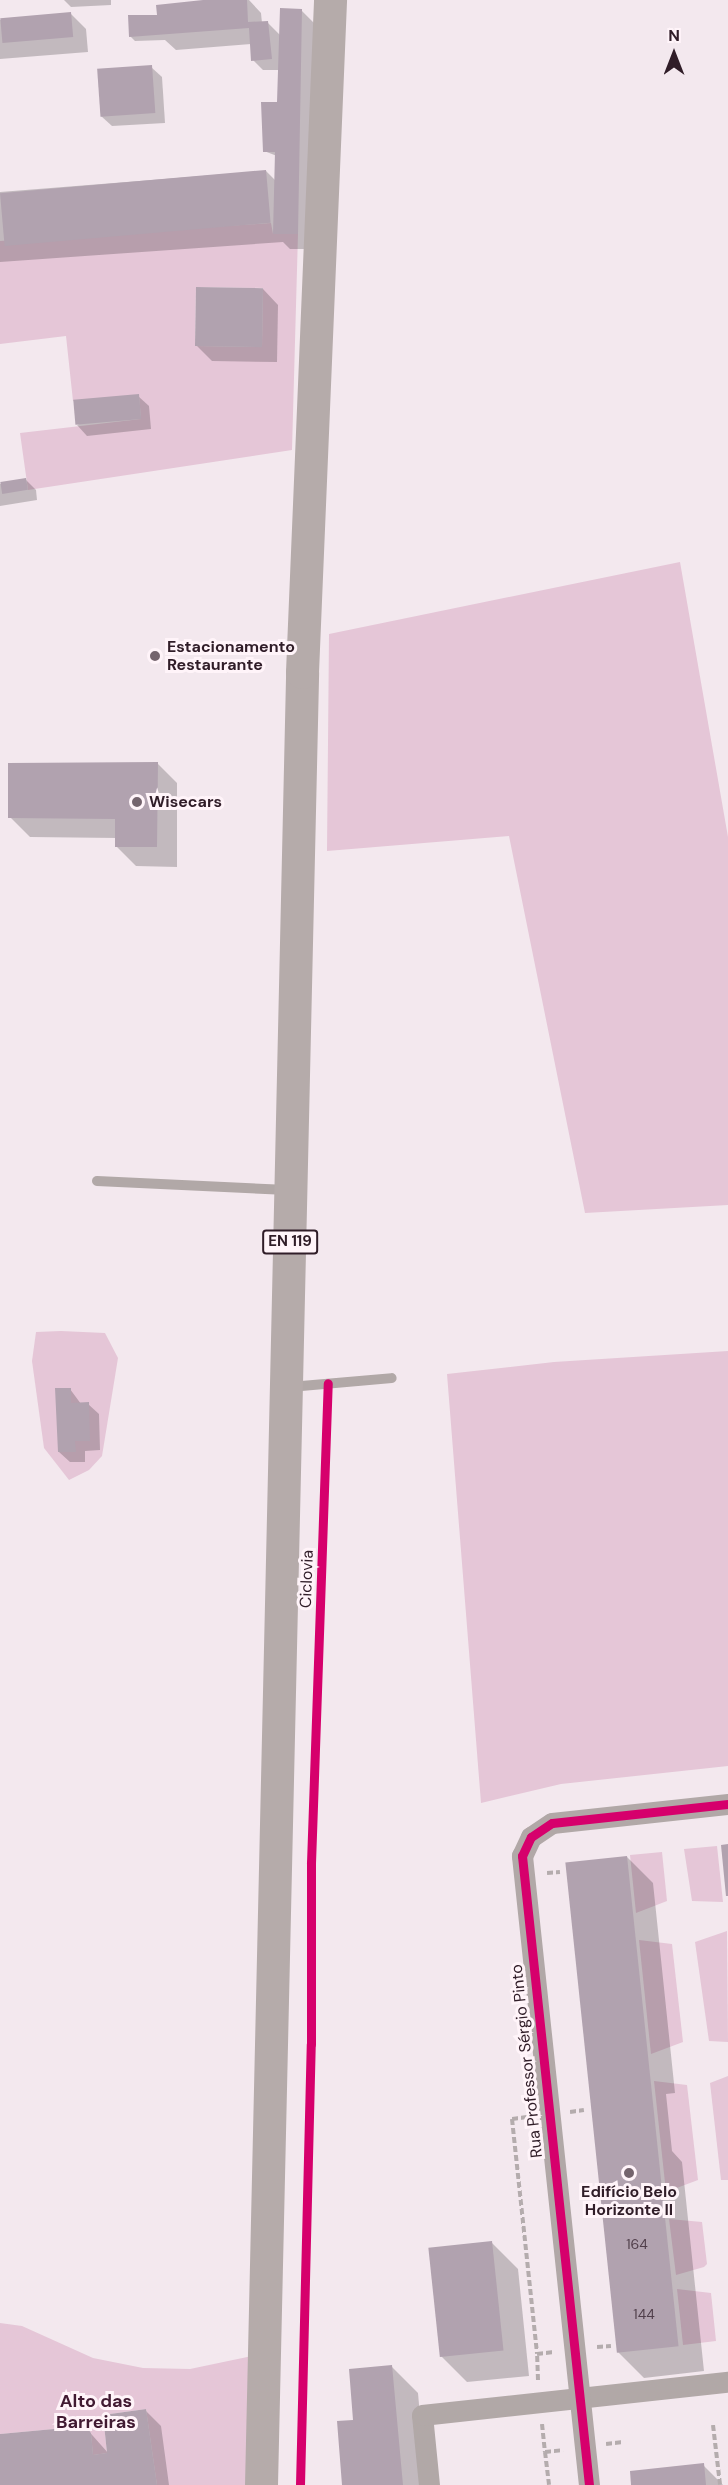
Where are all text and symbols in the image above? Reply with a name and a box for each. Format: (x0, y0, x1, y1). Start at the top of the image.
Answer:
north arrow (644, 24, 704, 84)
text: N (668, 25, 680, 46)
place label: Estacionamento Restaurante (167, 637, 295, 675)
marker: Estacionamento Restaurante (148, 649, 162, 663)
place label: Wisecars (149, 792, 222, 812)
marker: Wisecars (130, 795, 144, 809)
road number: EN 119 (262, 1230, 318, 1254)
street label: Ciclovia (296, 1550, 318, 1608)
street label: Rua Professor Sérgio Pinto (507, 1963, 547, 2159)
marker: Edifício Belo Horizonte II (622, 2166, 636, 2180)
place label: Edifício Belo Horizonte II (581, 2182, 677, 2220)
house number: 164 (626, 2236, 648, 2252)
house number: 144 (633, 2306, 655, 2322)
district label: Alto das Barreiras (56, 2391, 136, 2434)

